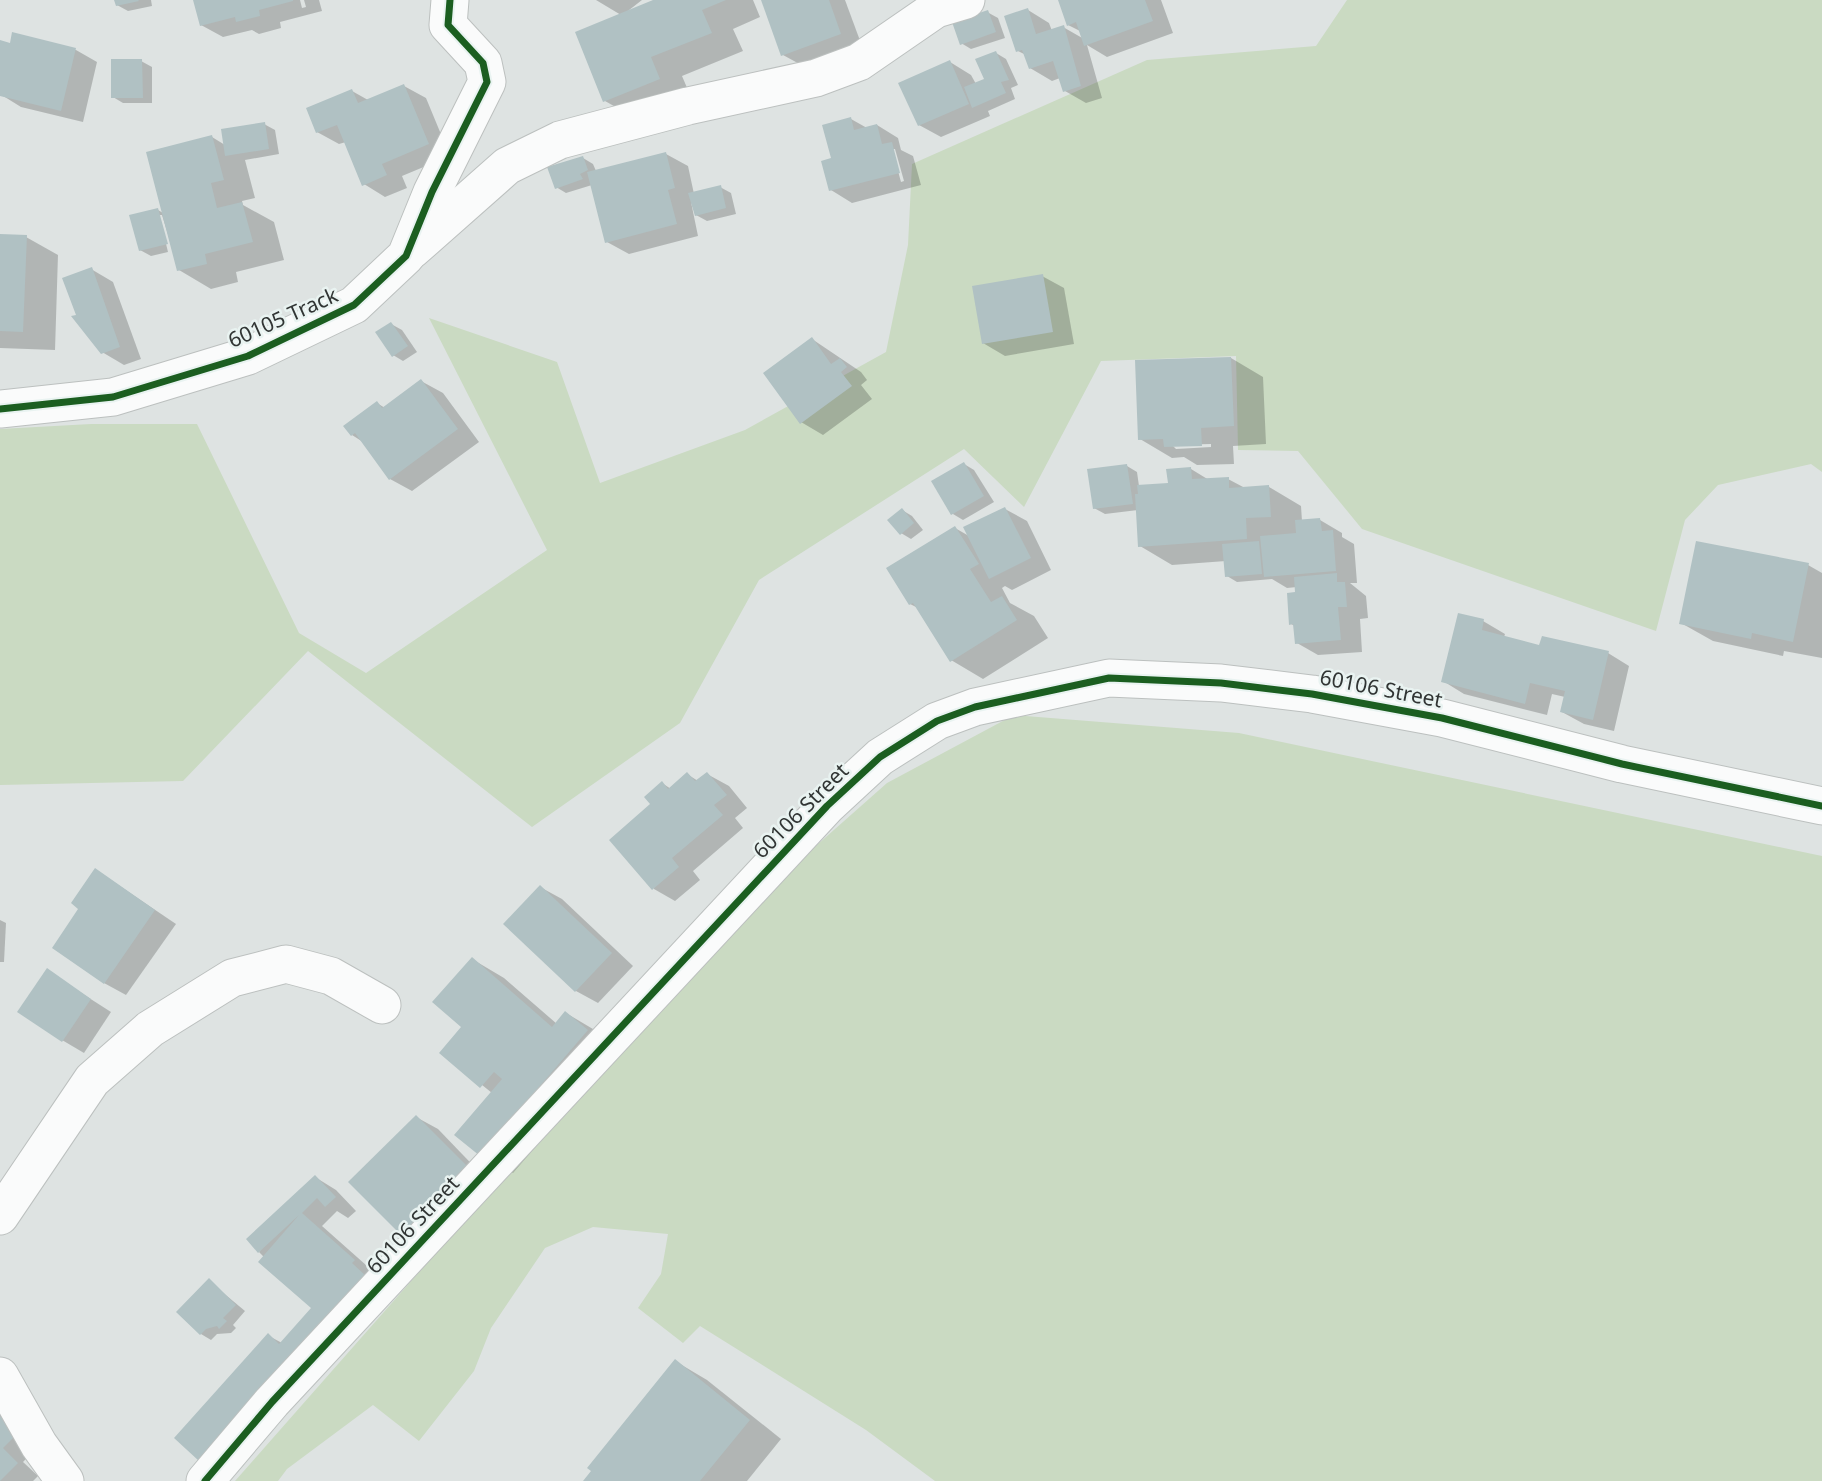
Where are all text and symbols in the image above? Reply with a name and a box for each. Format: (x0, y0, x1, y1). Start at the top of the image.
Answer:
street label: 60105 Track (223, 280, 343, 354)
street label: 60106 Street (1318, 662, 1445, 714)
street label: 60106 Street (746, 756, 854, 864)
street label: 60106 Street (360, 1169, 465, 1279)

